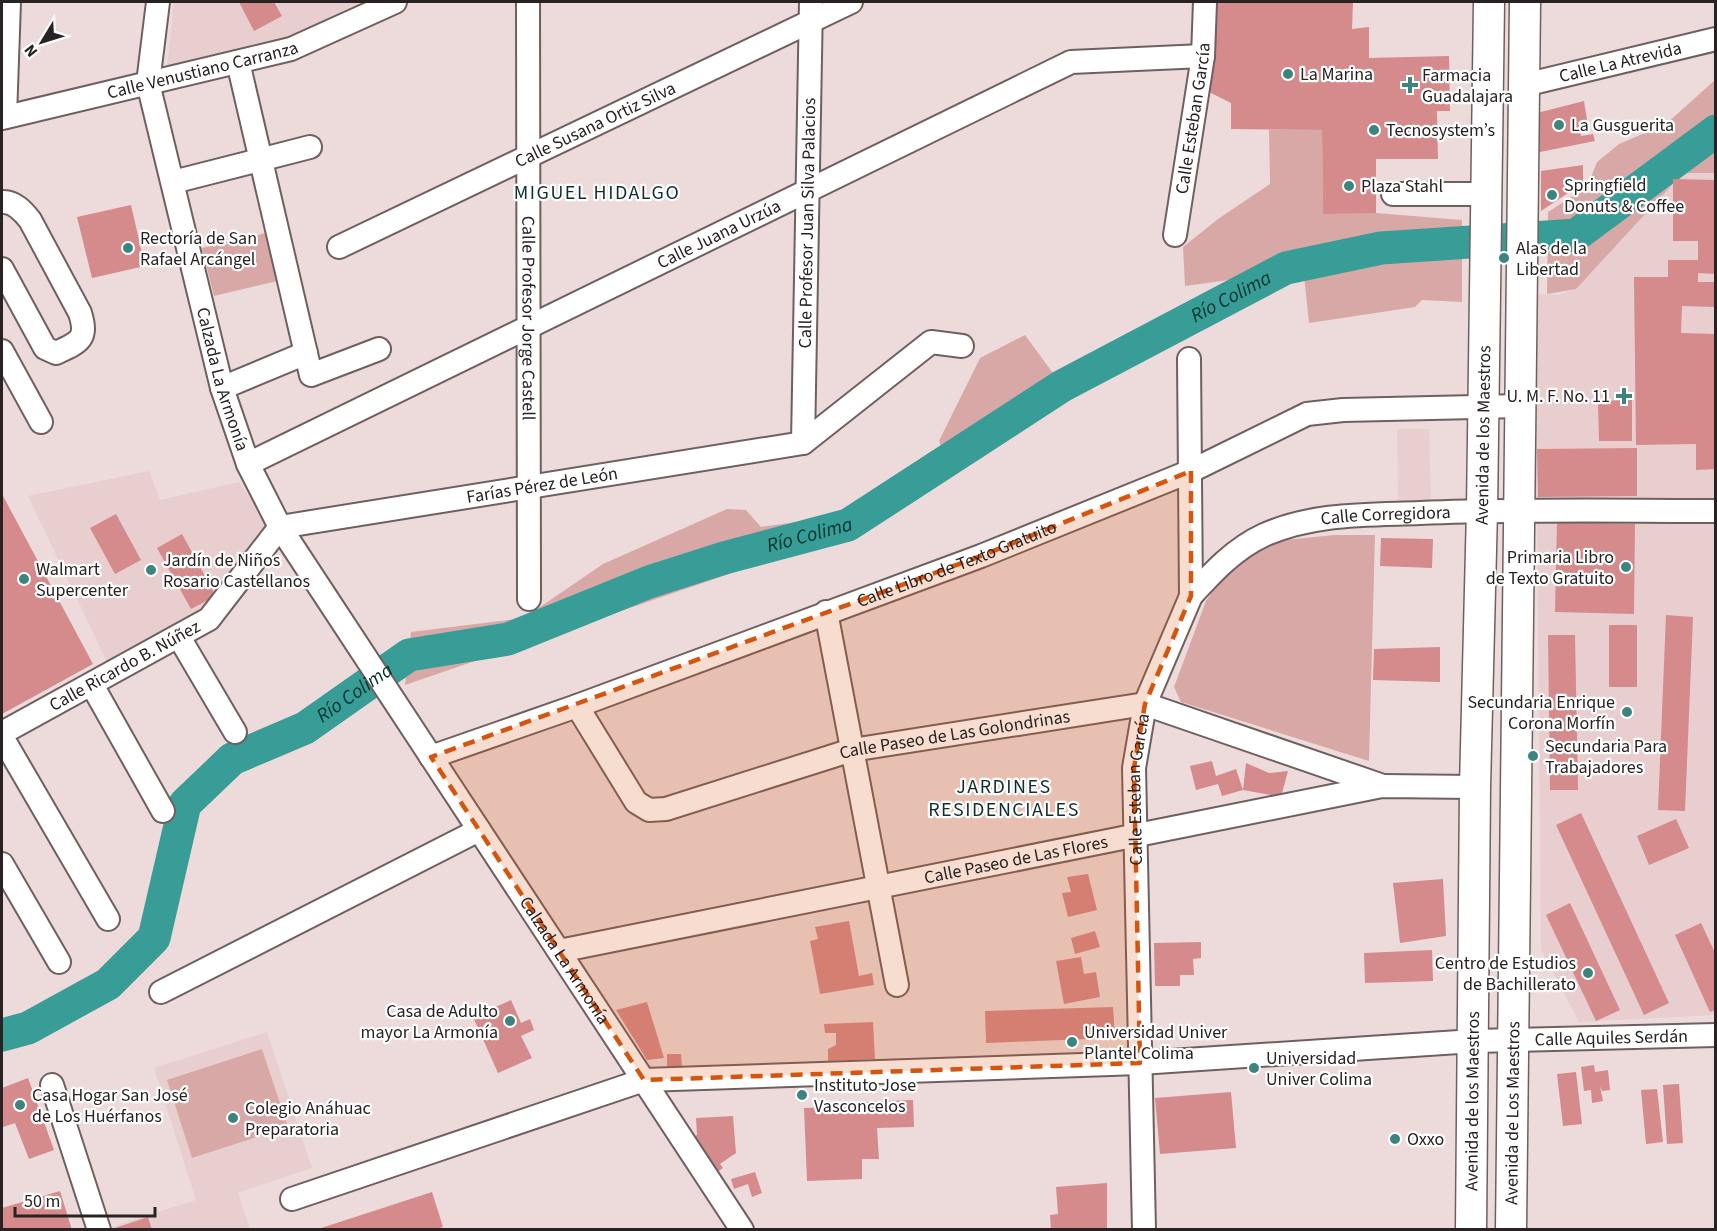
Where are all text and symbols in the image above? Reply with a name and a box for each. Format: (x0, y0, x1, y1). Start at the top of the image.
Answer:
north arrow (12, 12, 72, 72)
street label: Calle Venustiano Carranza (104, 35, 302, 105)
street label: Calle La Atrevida (1556, 35, 1684, 89)
text: N (19, 40, 43, 62)
street label: Calle Esteban García (1169, 42, 1216, 196)
place label: La Marina (1300, 62, 1373, 87)
place label: Farmacia Guadalajara (1422, 63, 1513, 109)
marker: La Marina (1281, 67, 1295, 81)
street label: Calle Susana Ortiz Silva (511, 75, 680, 174)
marker: Farmacia Guadalajara (1403, 78, 1417, 92)
street label: Calle Profesor Juan Silva Palacios (792, 97, 822, 349)
place label: La Gusguerita (1571, 113, 1674, 138)
place label: Tecnosystem’s (1386, 118, 1495, 143)
marker: La Gusguerita (1552, 118, 1566, 132)
marker: Tecnosystem’s (1367, 123, 1381, 137)
place label: Springfield Donuts & Coffee (1564, 173, 1684, 219)
place label: Plaza Stahl (1361, 174, 1443, 199)
district label: MIGUEL HIDALGO (514, 179, 680, 207)
marker: Plaza Stahl (1342, 179, 1356, 193)
marker: Springfield Donuts & Coffee (1545, 188, 1559, 202)
street label: Calle Juana Urzúa (653, 193, 785, 275)
street label: Calle Profesor Jorge Castell (516, 216, 541, 420)
place label: Rectoría de San Rafael Arcángel (140, 226, 257, 272)
place label: Alas de la Libertad (1516, 236, 1587, 282)
marker: Rectoría de San Rafael Arcángel (121, 241, 135, 255)
marker: Alas de la Libertad (1497, 251, 1511, 265)
water label: Río Colima (1186, 264, 1277, 330)
street label: Calzada La Armonía (190, 305, 255, 454)
street label: Avenida de los Maestros (1469, 345, 1497, 525)
place label: U. M. F. No. 11 (1507, 384, 1610, 409)
marker: U. M. F. No. 11 (1615, 387, 1633, 405)
street label: Farías Pérez de León (465, 460, 620, 509)
street label: Calle Corregidora (1319, 499, 1451, 531)
water label: Río Colima (764, 510, 856, 560)
street label: Calle Libro de Texto Gratuito (853, 514, 1060, 614)
place label: Primaria Libro de Texto Gratuito (1486, 545, 1614, 591)
place label: Jardín de Niños Rosario Castellanos (163, 548, 310, 594)
place label: Walmart Supercenter (36, 557, 129, 603)
marker: Primaria Libro de Texto Gratuito (1619, 560, 1633, 574)
marker: Jardín de Niños Rosario Castellanos (144, 563, 158, 577)
marker: Walmart Supercenter (17, 572, 31, 586)
street label: Calle Ricardo B. Núñez (45, 614, 205, 717)
water label: Río Colima (311, 656, 399, 730)
place label: Secundaria Enrique Corona Morfín (1467, 690, 1615, 736)
street label: Calle Paseo de Las Golondrinas (836, 703, 1072, 766)
marker: Secundaria Enrique Corona Morfín (1620, 705, 1634, 719)
street label: Calle Esteban García (1121, 711, 1156, 866)
place label: Secundaria Para Trabajadores (1545, 734, 1667, 780)
marker: Secundaria Para Trabajadores (1526, 749, 1540, 763)
district label: JARDINES RESIDENCIALES (928, 773, 1080, 824)
street label: Calle Paseo de Las Flores (922, 829, 1110, 890)
street label: Calzada La Armonía (514, 891, 616, 1029)
place label: Centro de Estudios de Bachillerato (1435, 951, 1576, 997)
marker: Centro de Estudios de Bachillerato (1581, 966, 1595, 980)
place label: Casa de Adulto mayor La Armonía (361, 999, 498, 1045)
street label: Avenida de los Maestros (1459, 1011, 1485, 1191)
marker: Casa de Adulto mayor La Armonía (503, 1014, 517, 1028)
place label: Universidad Univer Plantel Colima (1084, 1020, 1228, 1066)
street label: Avenida de Los Maestros (1499, 1021, 1526, 1205)
street label: Calle Aquiles Serdán (1534, 1023, 1688, 1052)
marker: Universidad Univer Plantel Colima (1065, 1035, 1079, 1049)
place label: Universidad Univer Colima (1266, 1046, 1372, 1092)
marker: Universidad Univer Colima (1247, 1061, 1261, 1075)
place label: Instituto Jose Vasconcelos (814, 1073, 916, 1119)
place label: Casa Hogar San José de Los Huérfanos (32, 1083, 188, 1129)
marker: Instituto Jose Vasconcelos (795, 1088, 809, 1102)
place label: Colegio Anáhuac Preparatoria (245, 1096, 371, 1142)
marker: Casa Hogar San José de Los Huérfanos (13, 1098, 27, 1112)
marker: Colegio Anáhuac Preparatoria (226, 1111, 240, 1125)
place label: Oxxo (1407, 1127, 1444, 1152)
marker: Oxxo (1388, 1132, 1402, 1146)
scale bar (15, 1180, 154, 1218)
text: 50 m (24, 1189, 60, 1214)

